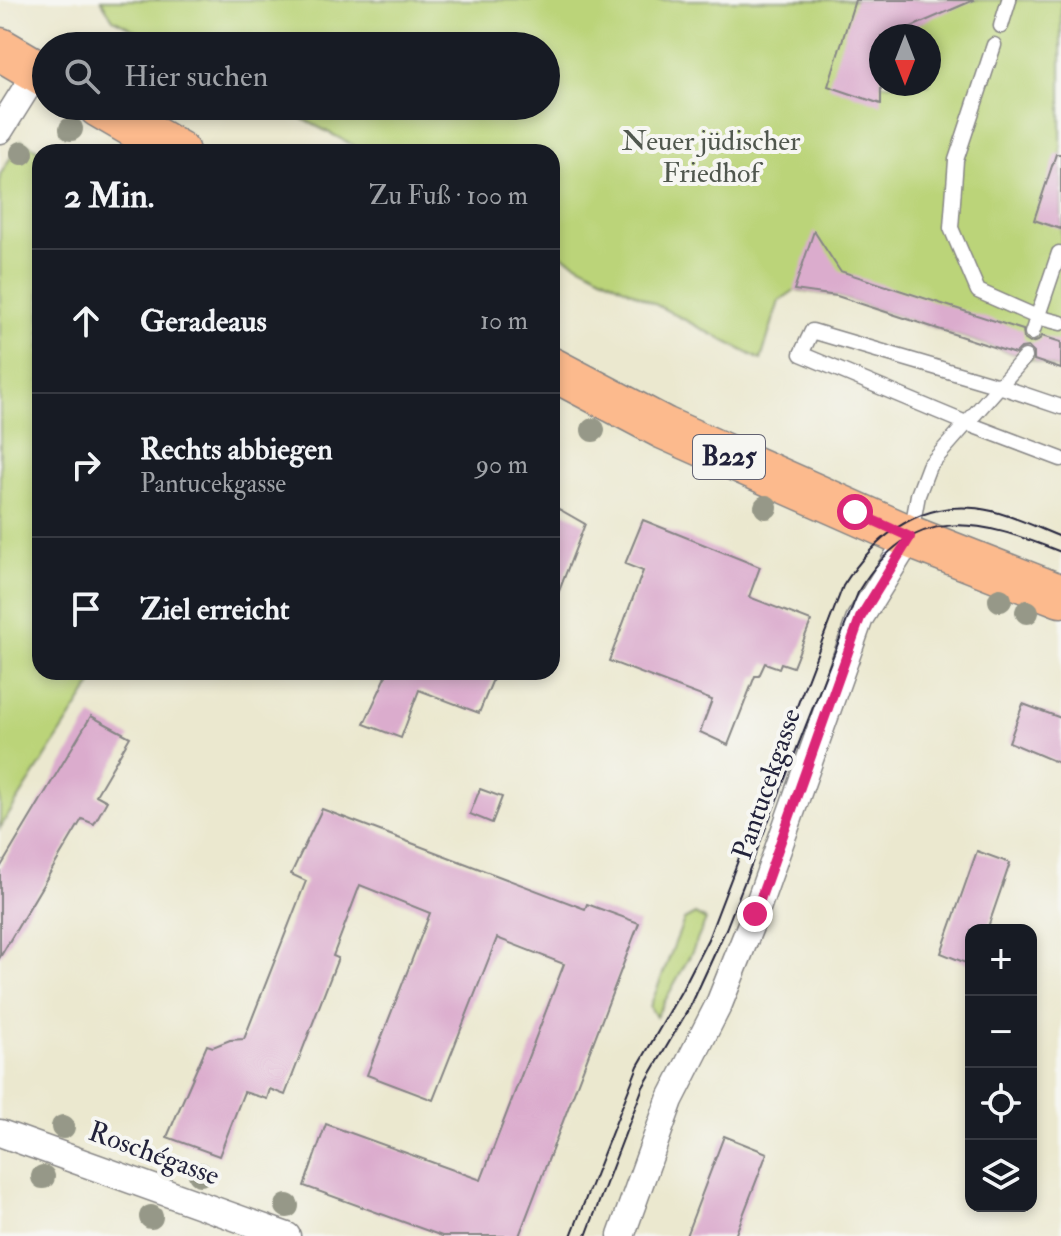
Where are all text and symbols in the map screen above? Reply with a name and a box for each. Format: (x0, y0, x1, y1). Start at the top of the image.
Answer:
north arrow (869, 24, 941, 96)
search box (32, 32, 560, 120)
icon: search (60, 54, 104, 98)
text: Hier suchen (124, 58, 268, 95)
park label: Neuer jüdischer Friedhof (622, 124, 801, 191)
text: 2 Min. (64, 175, 154, 218)
text: Zu Fuß · 100 m (369, 180, 528, 212)
icon: ahead (64, 299, 108, 343)
text: Geradeaus (140, 303, 267, 340)
text: 10 m (480, 305, 528, 337)
text: Rechts abbiegen (140, 431, 333, 468)
road number: B225 (693, 435, 765, 479)
icon: right (64, 443, 108, 487)
text: 90 m (476, 449, 528, 481)
text: Pantucekgasse (140, 468, 286, 500)
route start (837, 494, 873, 530)
icon: arrive (64, 587, 108, 631)
text: Ziel erreicht (140, 591, 289, 628)
street label: Pantucekgasse (725, 704, 809, 864)
route end (737, 896, 773, 932)
map controls (965, 924, 1037, 1212)
button: + (965, 924, 1037, 996)
button: − (965, 996, 1037, 1068)
button: locate (965, 1068, 1037, 1140)
street label: Roschégasse (84, 1114, 224, 1194)
button: layers (965, 1140, 1037, 1212)

